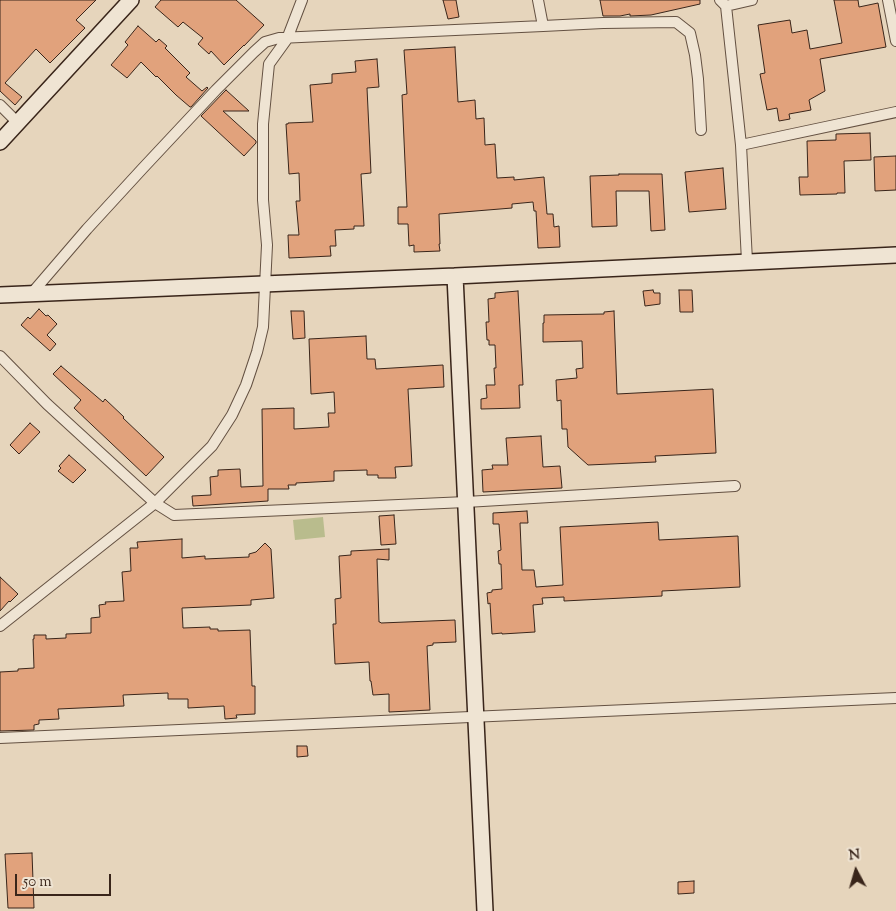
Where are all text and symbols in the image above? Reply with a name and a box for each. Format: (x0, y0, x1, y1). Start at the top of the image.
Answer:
north arrow (831, 846, 881, 896)
text: N (848, 846, 861, 867)
scale bar (18, 864, 114, 896)
text: 50 m (23, 872, 52, 893)

